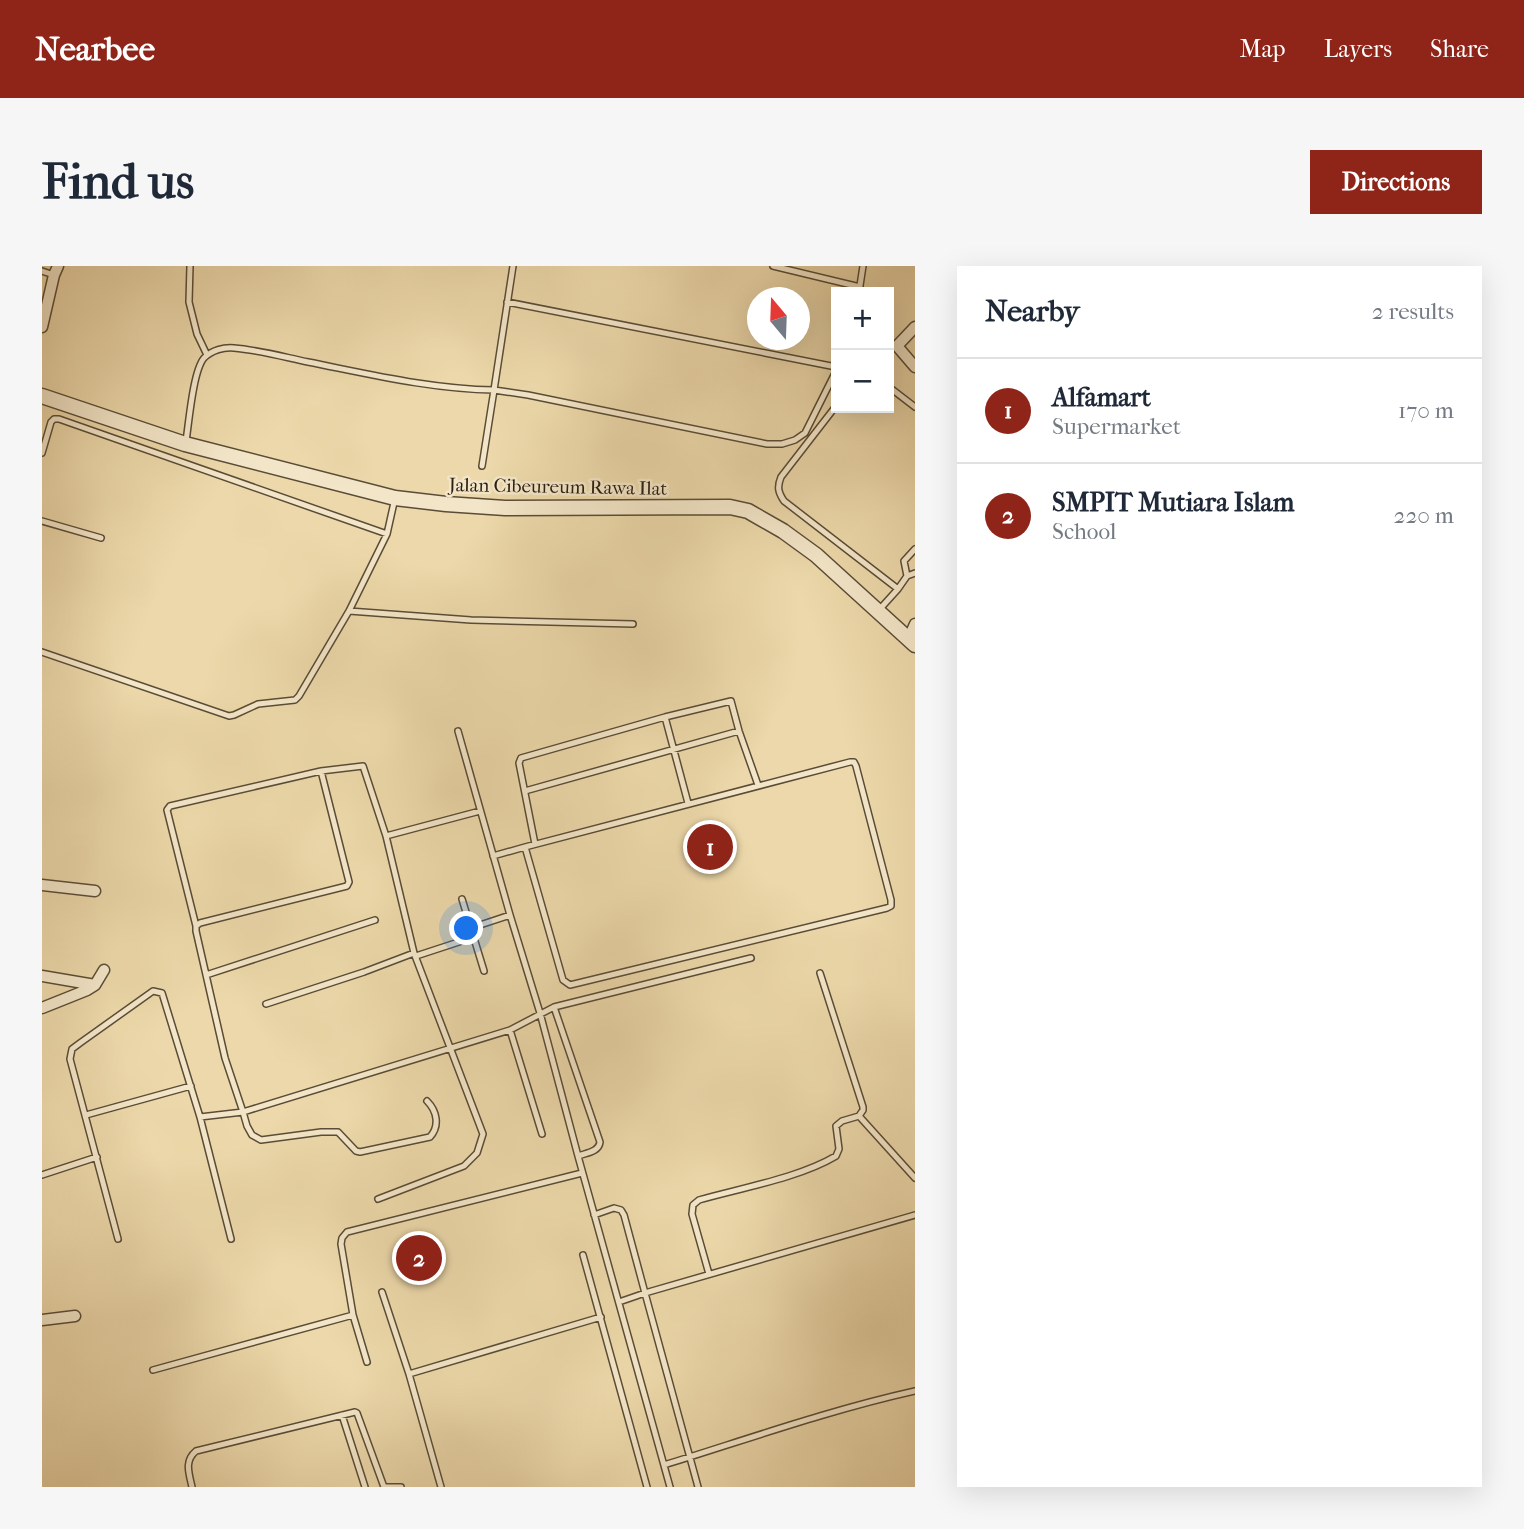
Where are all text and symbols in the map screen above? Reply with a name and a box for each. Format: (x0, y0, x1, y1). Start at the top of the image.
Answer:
text: Nearbee (35, 30, 155, 69)
text: Map (1240, 35, 1286, 63)
text: Layers (1324, 35, 1392, 63)
text: Share (1430, 35, 1489, 63)
button: Directions (1310, 150, 1482, 214)
text: Find us (42, 153, 194, 211)
north arrow (747, 287, 810, 350)
map controls (831, 287, 894, 413)
button: + (831, 287, 894, 350)
text: Nearby (985, 294, 1080, 329)
text: 2 results (1372, 298, 1454, 325)
button: − (831, 350, 894, 413)
text: Alfamart (1052, 382, 1151, 413)
text: 1 (1004, 397, 1012, 424)
text: 170 m (1398, 397, 1454, 424)
text: Supermarket (1052, 413, 1181, 440)
street label: Jalan Cibeureum Rawa Ilat (447, 474, 668, 500)
text: SMPIT Mutiara Islam (1052, 487, 1294, 518)
text: 2 (1002, 502, 1014, 529)
text: 220 m (1394, 502, 1454, 529)
text: School (1052, 518, 1116, 545)
pin: 1 (687, 821, 733, 873)
your location (449, 911, 483, 945)
pin: 2 (396, 1232, 442, 1284)

